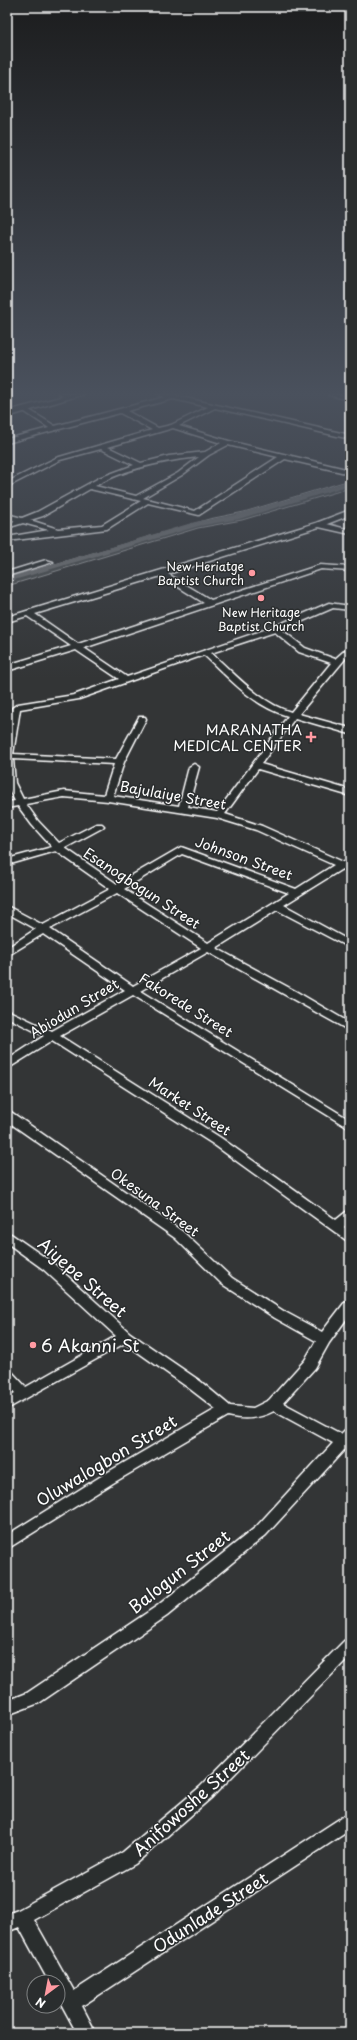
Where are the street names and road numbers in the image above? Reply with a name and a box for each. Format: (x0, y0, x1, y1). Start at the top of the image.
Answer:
street label: Bajulaiye Street (118, 775, 228, 815)
street label: Johnson Street (192, 831, 296, 885)
street label: Esanogbogun Street (79, 842, 205, 934)
street label: Fakorede Street (135, 968, 237, 1042)
street label: Abiodun Street (25, 973, 123, 1043)
street label: Market Street (145, 1071, 236, 1141)
street label: Okesuna Street (106, 1163, 204, 1242)
street label: Aiyepe Street (33, 1231, 133, 1323)
street label: Oluwalogbon Street (30, 1407, 182, 1513)
street label: Balogun Street (122, 1523, 236, 1619)
street label: Anifowoshe Street (127, 1742, 255, 1862)
street label: Odunlade Street (147, 1865, 273, 1959)

